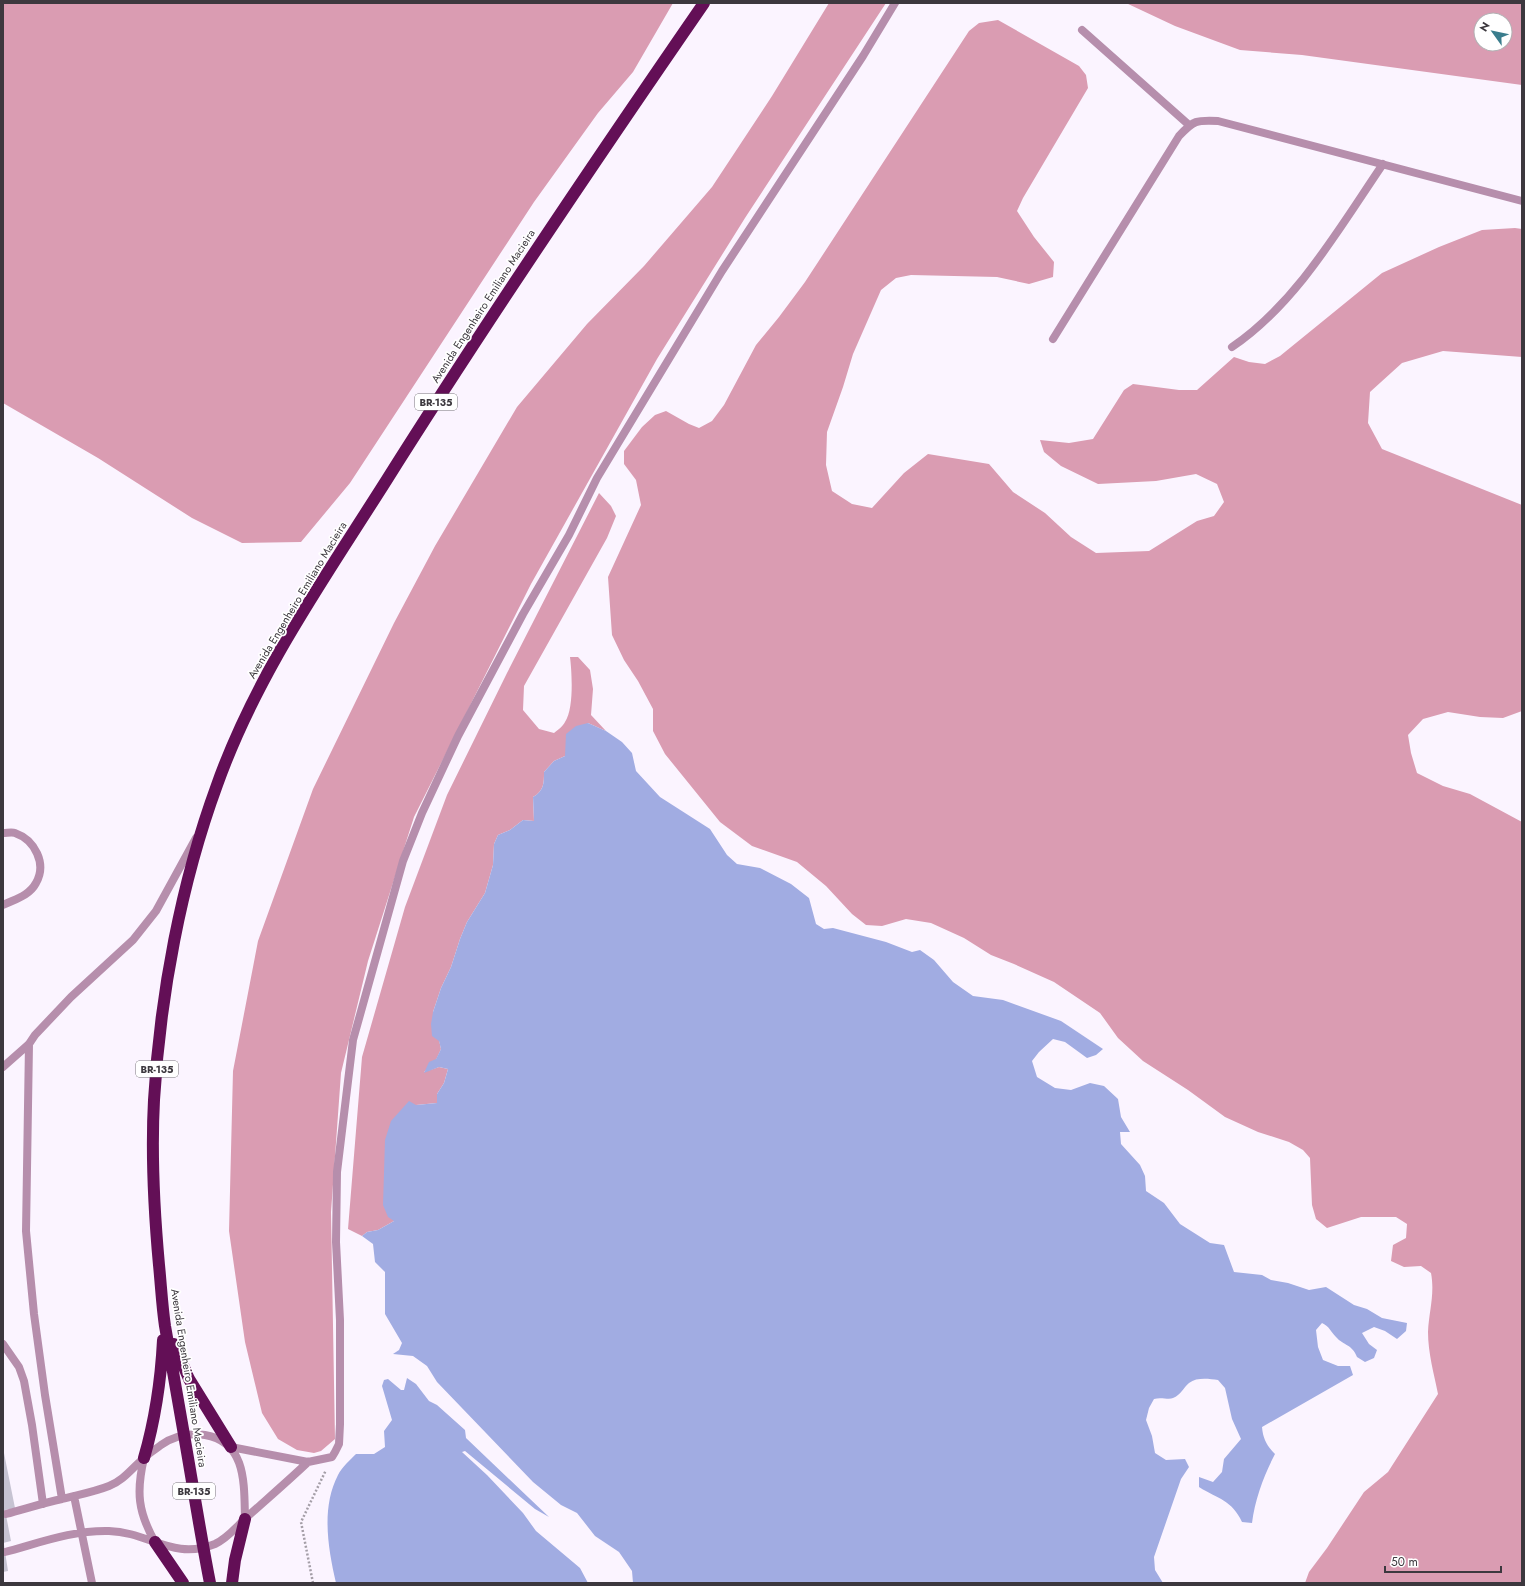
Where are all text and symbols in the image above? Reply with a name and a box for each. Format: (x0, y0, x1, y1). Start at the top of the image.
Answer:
north arrow (1473, 12, 1513, 52)
text: N (1476, 19, 1494, 35)
street label: Avenida Engenheiro Emiliano Macieira (427, 226, 539, 386)
road number: BR-135 (415, 394, 457, 410)
street label: Avenida Engenheiro Emiliano Macieira (244, 519, 350, 681)
road number: BR-135 (136, 1061, 178, 1077)
street label: Avenida Engenheiro Emiliano Macieira (167, 1288, 211, 1468)
road number: BR-135 (173, 1483, 215, 1499)
scale bar (1385, 1548, 1501, 1574)
text: 50 m (1391, 1553, 1418, 1571)

